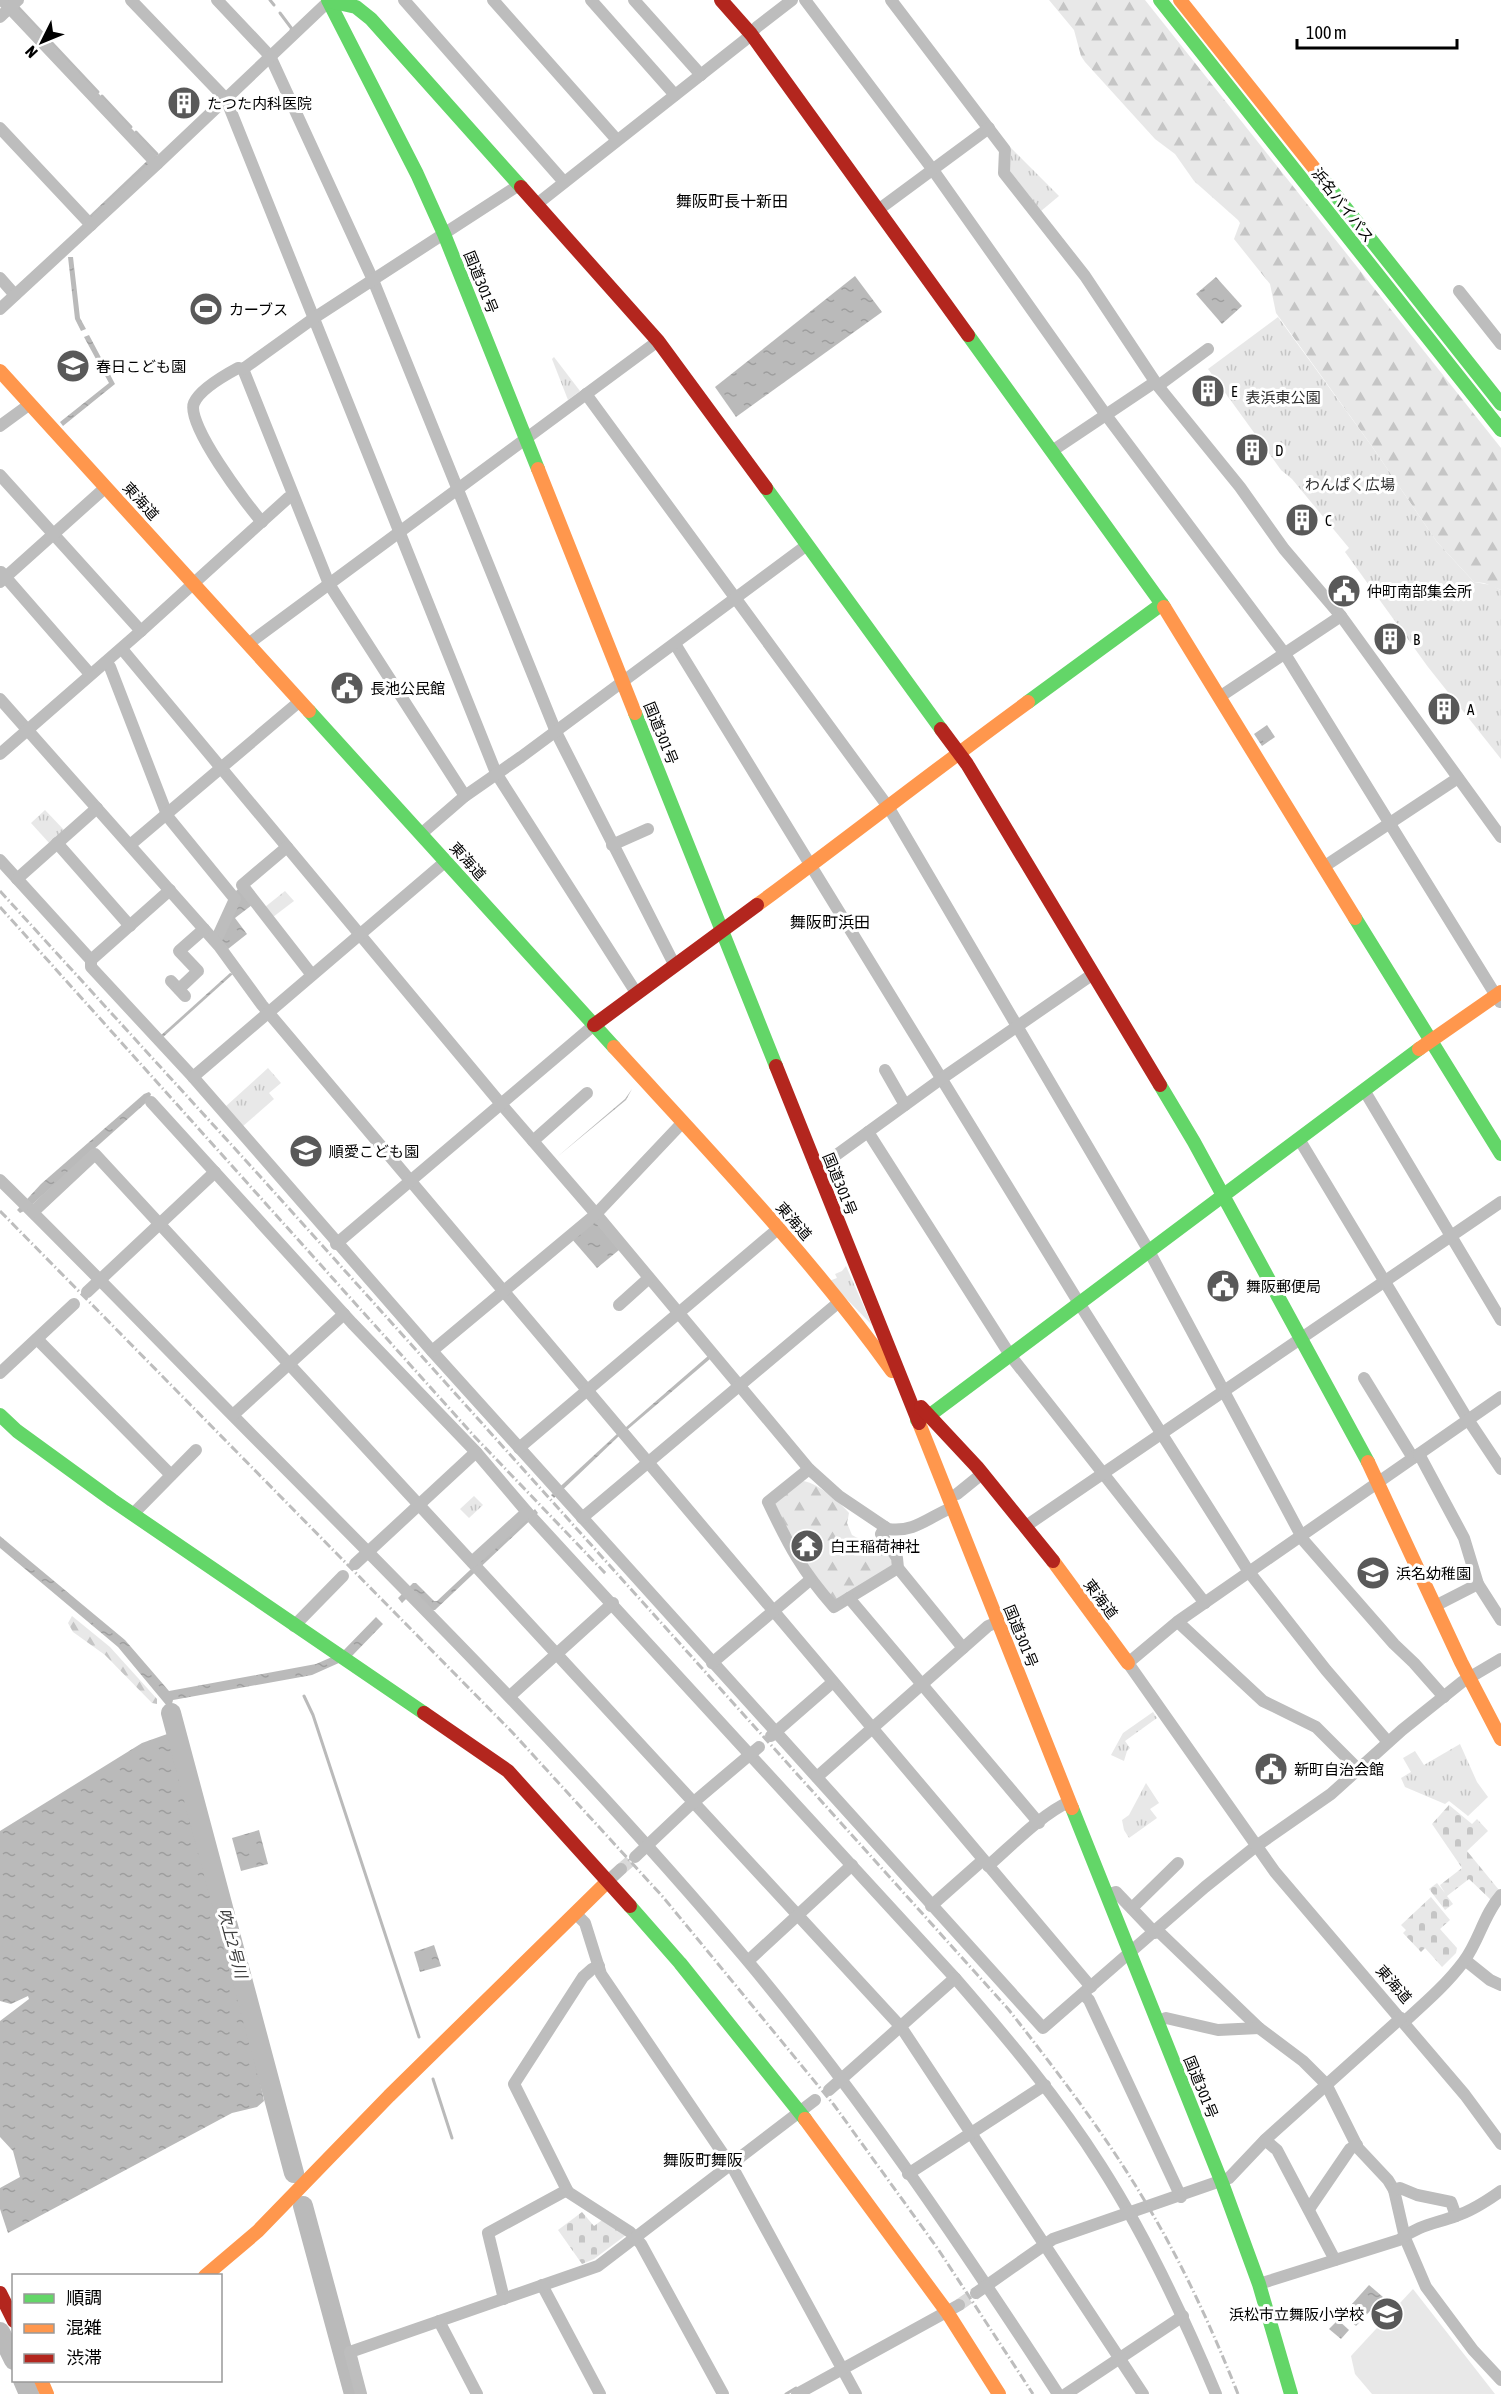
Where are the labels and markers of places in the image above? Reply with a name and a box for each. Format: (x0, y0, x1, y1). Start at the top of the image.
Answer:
building icon: たつた内科医院 (166, 85, 202, 121)
place label: たつた内科医院 (207, 95, 312, 112)
sports icon: カーブス (188, 291, 224, 327)
place label: カーブス (229, 301, 288, 318)
school or university icon: 春日こども園 (55, 348, 91, 384)
place label: 春日こども園 (96, 358, 186, 375)
building icon: E (1190, 373, 1226, 409)
place label: E (1231, 383, 1238, 400)
building icon: D (1234, 432, 1270, 468)
place label: D (1275, 442, 1283, 459)
building icon: C (1284, 502, 1320, 538)
place label: C (1325, 512, 1332, 529)
public building icon: 仲町南部集会所 (1326, 573, 1362, 609)
place label: 仲町南部集会所 (1367, 583, 1472, 600)
building icon: B (1372, 621, 1408, 657)
place label: B (1413, 631, 1420, 648)
public building icon: 長池公民館 (329, 670, 365, 706)
place label: 長池公民館 (370, 680, 445, 697)
building icon: A (1426, 691, 1462, 727)
place label: A (1467, 701, 1475, 718)
school or university icon: 順愛こども園 (288, 1133, 324, 1169)
place label: 順愛こども園 (329, 1143, 419, 1160)
public building icon: 舞阪郵便局 (1205, 1268, 1241, 1304)
place label: 舞阪郵便局 (1246, 1278, 1321, 1295)
temple icon: 白王稲荷神社 (789, 1528, 825, 1564)
place label: 白王稲荷神社 (830, 1538, 920, 1555)
school or university icon: 浜名幼稚園 (1355, 1555, 1391, 1591)
place label: 浜名幼稚園 (1396, 1565, 1471, 1582)
public building icon: 新町自治会館 (1253, 1751, 1289, 1787)
place label: 新町自治会館 (1294, 1761, 1384, 1778)
school or university icon: 浜松市立舞阪小学校 (1369, 2296, 1405, 2332)
place label: 浜松市立舞阪小学校 (1229, 2306, 1364, 2323)

